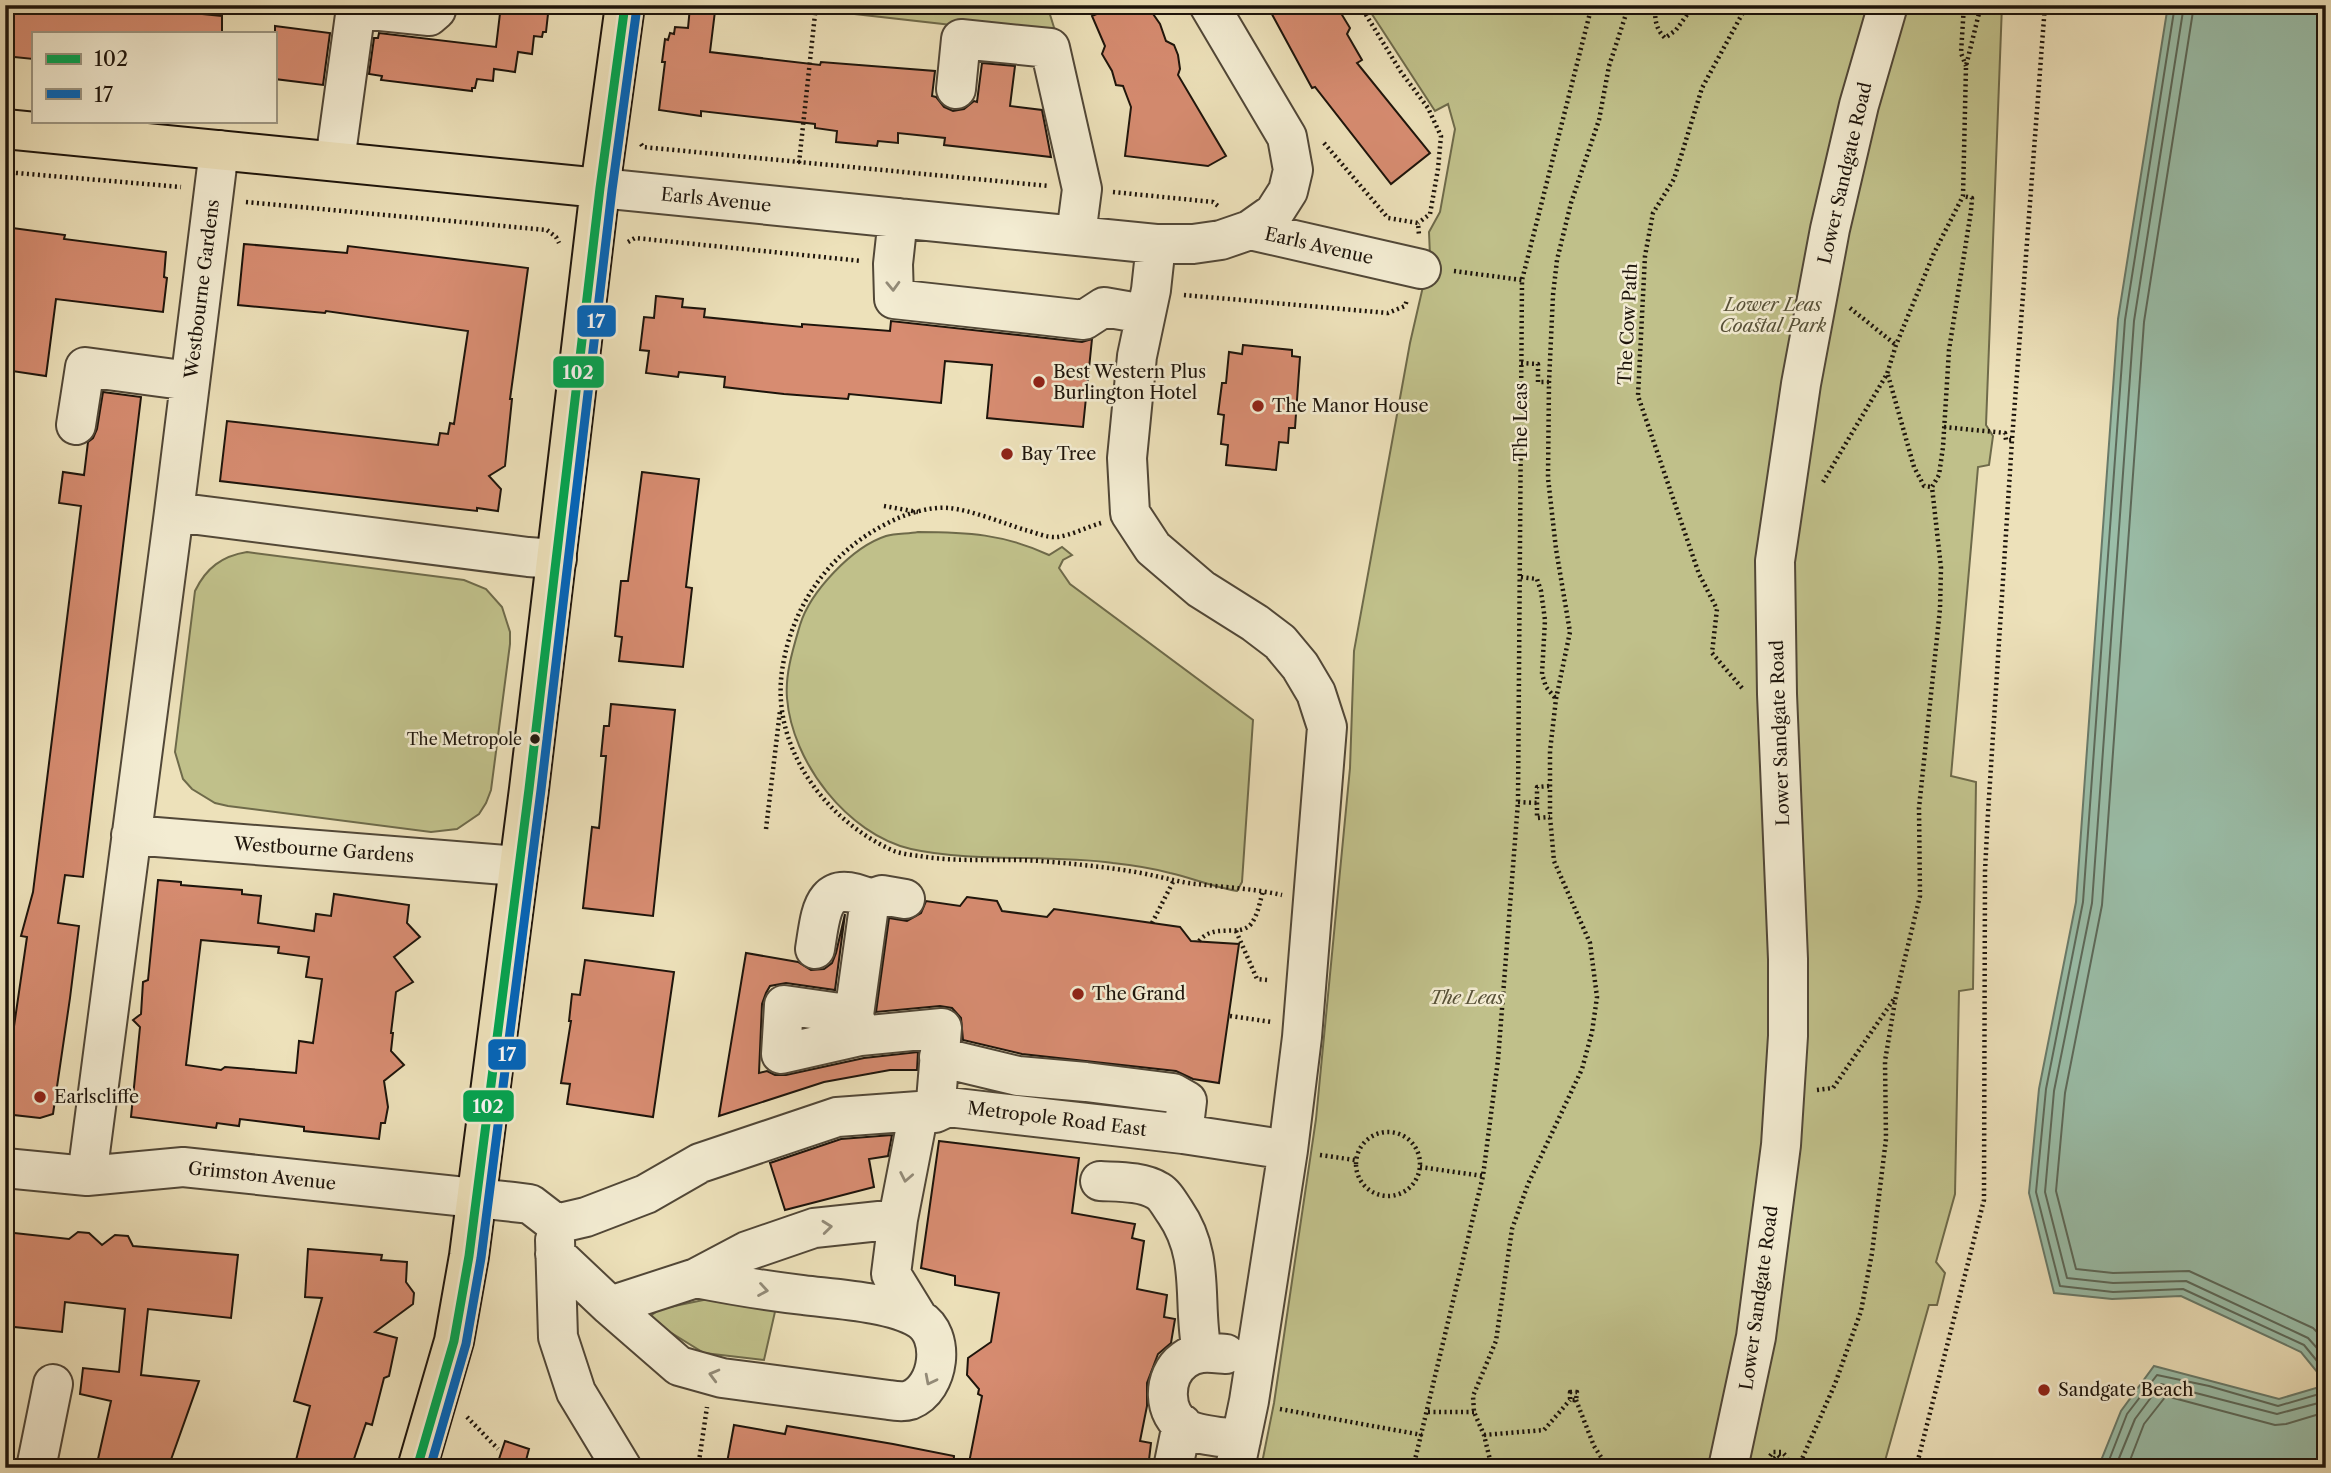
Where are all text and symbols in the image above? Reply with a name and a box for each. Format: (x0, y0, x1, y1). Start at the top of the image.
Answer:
legend (32, 32, 276, 122)
text: 102 (94, 46, 128, 71)
street label: Lower Sandgate Road (1813, 80, 1877, 266)
text: 17 (94, 82, 114, 107)
street label: Earls Avenue (660, 183, 772, 217)
street label: Westbourne Gardens (180, 198, 224, 381)
street label: Earls Avenue (1263, 223, 1375, 269)
street label: The Cow Path (1614, 263, 1642, 385)
one-way arrow (886, 280, 901, 291)
park label: Lower Leas Coastal Park (1720, 294, 1827, 337)
line badge: 17 (576, 304, 617, 338)
text: 17 (587, 310, 605, 333)
line badge: 102 (552, 355, 605, 389)
text: 102 (562, 361, 594, 384)
place label: Best Western Plus Burlington Hotel (1053, 361, 1206, 404)
marker: Best Western Plus Burlington Hotel (1031, 374, 1047, 390)
street label: The Leas (1510, 383, 1532, 461)
place label: The Manor House (1272, 395, 1429, 417)
marker: The Manor House (1250, 398, 1266, 414)
place label: Bay Tree (1021, 443, 1096, 465)
marker: Bay Tree (999, 446, 1015, 462)
street label: Lower Sandgate Road (1766, 640, 1794, 826)
place label: The Metropole (407, 729, 522, 749)
marker: The Metropole (528, 732, 542, 746)
street label: Westbourne Gardens (232, 833, 415, 867)
place label: The Grand (1092, 983, 1185, 1005)
marker: The Grand (1070, 986, 1086, 1002)
park label: The Leas (1430, 987, 1504, 1009)
line badge: 17 (487, 1038, 527, 1071)
text: 17 (498, 1043, 516, 1066)
place label: Earlscliffe (54, 1086, 139, 1108)
marker: Earlscliffe (32, 1089, 48, 1105)
line badge: 102 (462, 1089, 515, 1123)
text: 102 (472, 1095, 504, 1118)
street label: Metropole Road East (966, 1097, 1148, 1141)
street label: Grimston Avenue (187, 1157, 337, 1195)
one-way arrow (899, 1171, 914, 1183)
street label: Lower Sandgate Road (1735, 1204, 1783, 1392)
one-way arrow (821, 1219, 833, 1234)
one-way arrow (757, 1282, 769, 1297)
one-way arrow (708, 1369, 720, 1384)
one-way arrow (924, 1373, 938, 1385)
place label: Sandgate Beach (2058, 1379, 2193, 1401)
marker: Sandgate Beach (2036, 1382, 2052, 1398)

